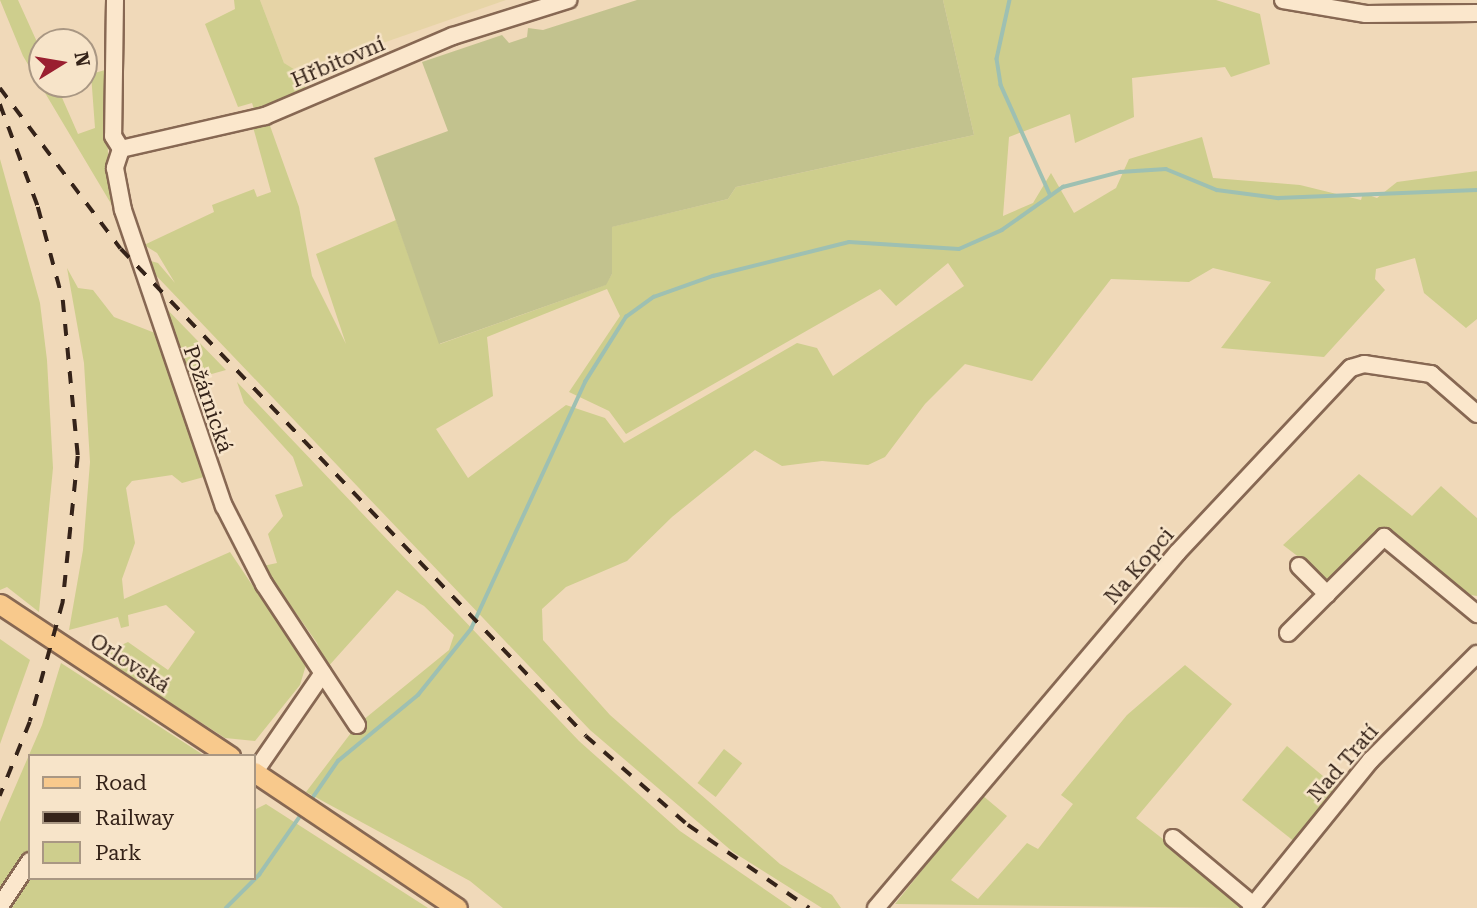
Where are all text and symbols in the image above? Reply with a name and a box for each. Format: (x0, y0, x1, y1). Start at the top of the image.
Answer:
north arrow (28, 28, 98, 98)
street label: Hřbitovní (287, 31, 389, 93)
text: N (69, 50, 95, 69)
street label: Požárnická (178, 342, 238, 456)
street label: Na Kopci (1099, 523, 1179, 609)
street label: Orlovská (85, 628, 175, 698)
street label: Nad Tratí (1303, 719, 1383, 807)
legend (28, 754, 256, 880)
text: Road (95, 771, 147, 795)
text: Railway (95, 806, 174, 830)
text: Park (95, 841, 141, 865)

